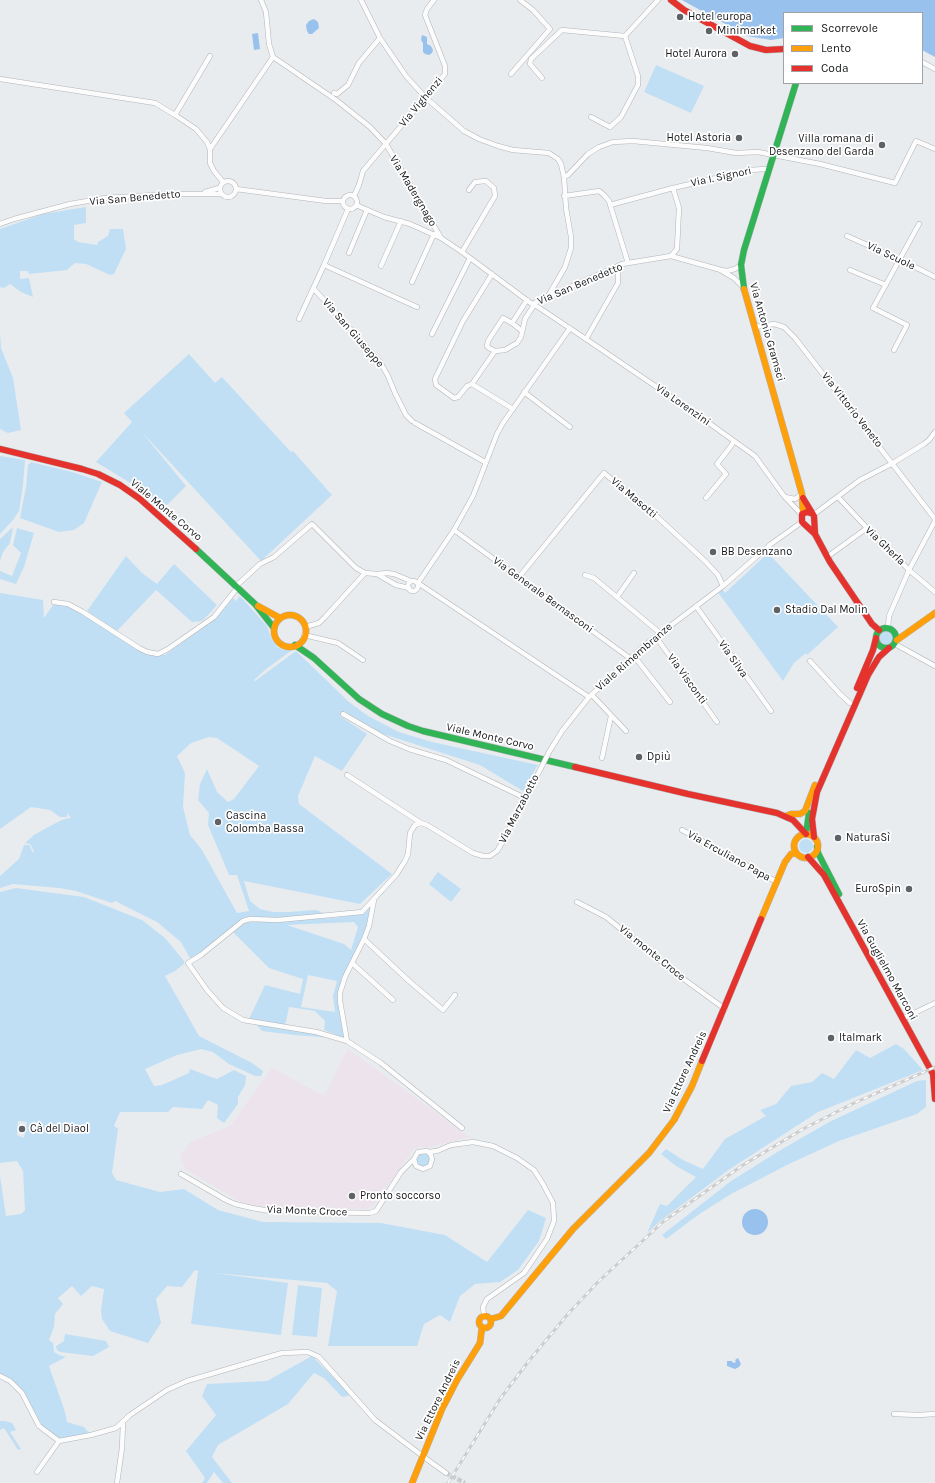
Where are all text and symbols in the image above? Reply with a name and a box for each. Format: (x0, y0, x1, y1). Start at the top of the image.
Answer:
place label: Hotel europa (688, 10, 752, 24)
marker: Hotel europa (675, 12, 685, 22)
legend (783, 12, 923, 84)
text: Scorrevole (821, 21, 878, 35)
place label: Minimarket (717, 24, 776, 38)
marker: Minimarket (704, 26, 714, 36)
text: Lento (821, 41, 851, 55)
place label: Hotel Aurora (665, 47, 727, 61)
marker: Hotel Aurora (730, 49, 740, 59)
text: Coda (821, 61, 849, 75)
street label: Via Vighenzi (396, 74, 446, 130)
place label: Hotel Astoria (667, 131, 731, 145)
place label: Villa romana di Desenzano del Garda (769, 132, 874, 158)
marker: Hotel Astoria (734, 133, 744, 143)
marker: Villa romana di Desenzano del Garda (877, 140, 887, 150)
street label: Via Madergnago (387, 153, 439, 229)
street label: Via I. Signori (689, 164, 753, 190)
street label: Via San Benedetto (89, 187, 181, 209)
street label: Via Scuole (865, 239, 917, 273)
street label: Via San Benedetto (535, 260, 625, 308)
street label: Via Antonio Gramsci (747, 281, 787, 383)
street label: Via San Giuseppe (319, 296, 387, 370)
street label: Via Vittorio Veneto (819, 370, 885, 450)
street label: Via Lorenzini (653, 381, 713, 429)
street label: Via Masotti (608, 475, 660, 521)
street label: Viale Monte Corvo (127, 476, 205, 544)
street label: Via Gherla (862, 524, 908, 568)
place label: BB Desenzano (721, 545, 792, 559)
marker: BB Desenzano (708, 547, 718, 557)
street label: Via Generale Bernasconi (490, 554, 596, 636)
place label: Stadio Dal Molin (785, 603, 868, 617)
marker: Stadio Dal Molin (772, 605, 782, 615)
street label: Viale Rimembranze (593, 620, 675, 694)
street label: Via Silva (715, 638, 751, 680)
street label: Via Visconti (664, 651, 710, 707)
street label: Viale Monte Corvo (445, 721, 535, 753)
place label: Dpiù (647, 750, 671, 764)
marker: Dpiù (634, 752, 644, 762)
street label: Via Marzabotto (496, 772, 542, 846)
place label: Cascina Colomba Bassa (226, 809, 304, 835)
marker: Cascina Colomba Bassa (213, 817, 223, 827)
street label: Via Erculiano Papa (685, 828, 773, 884)
place label: NaturaSì (846, 831, 890, 845)
marker: NaturaSì (833, 833, 843, 843)
place label: EuroSpin (855, 882, 901, 896)
marker: EuroSpin (904, 884, 914, 894)
street label: Via Guglielmo Marconi (854, 917, 920, 1023)
street label: Via monte Croce (616, 922, 688, 984)
street label: Via Ettore Andreis (660, 1029, 710, 1115)
place label: Italmark (839, 1031, 882, 1045)
marker: Italmark (826, 1033, 836, 1043)
place label: Cà del Diaol (30, 1122, 89, 1136)
marker: Cà del Diaol (17, 1124, 27, 1134)
place label: Pronto soccorso (360, 1189, 440, 1203)
marker: Pronto soccorso (347, 1191, 357, 1201)
street label: Via Monte Croce (267, 1203, 347, 1219)
street label: Via Ettore Andreis (413, 1357, 463, 1443)

